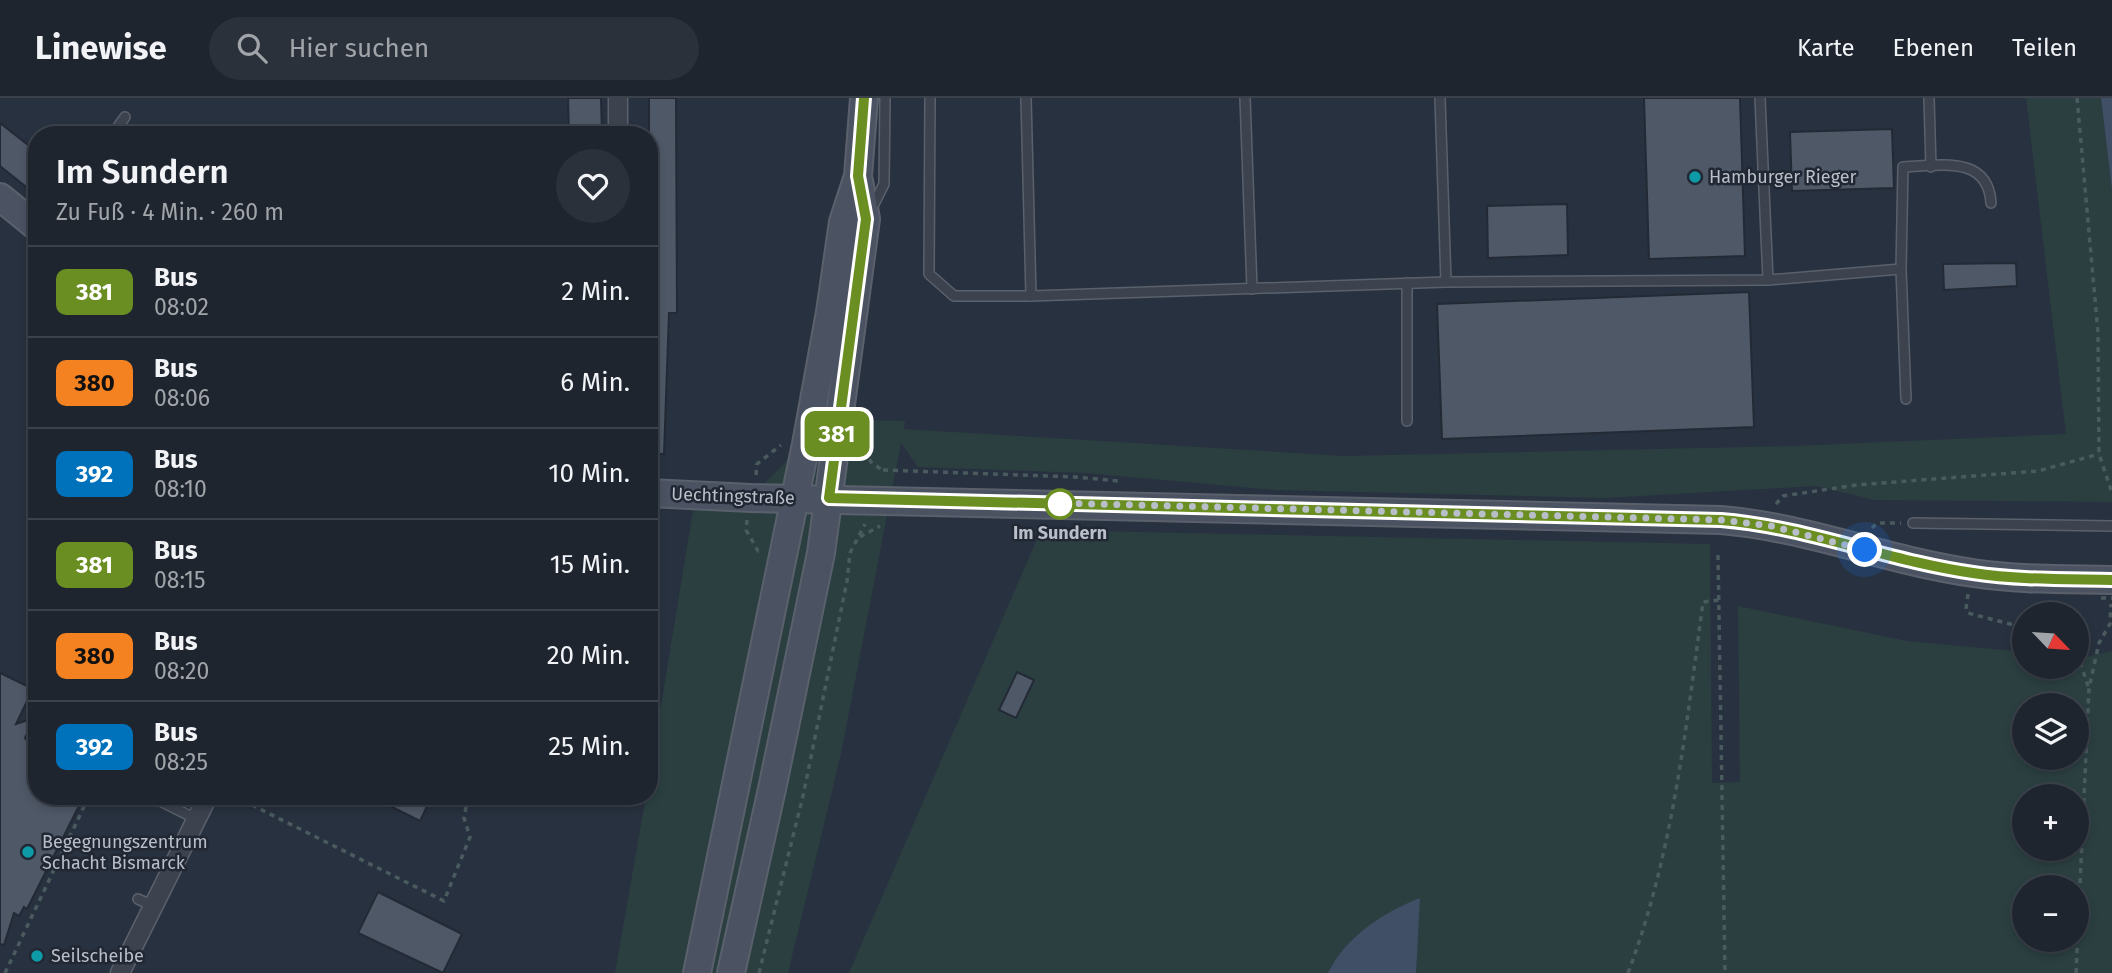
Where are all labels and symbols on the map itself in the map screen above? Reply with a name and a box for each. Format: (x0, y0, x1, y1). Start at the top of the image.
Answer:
place label: Hamburger Rieger (1709, 166, 1857, 188)
marker: Hamburger Rieger (1687, 169, 1703, 185)
line badge: 381 (797, 411, 877, 457)
street label: Uechtingstraße (671, 483, 795, 509)
marker: Im Sundern (1045, 489, 1075, 519)
place label: Im Sundern (1013, 522, 1107, 544)
your location (1847, 532, 1882, 567)
north arrow (2012, 602, 2090, 679)
place label: Begegnungszentrum Schacht Bismarck (42, 831, 208, 874)
marker: Begegnungszentrum Schacht Bismarck (20, 844, 36, 860)
place label: Seilscheibe (51, 945, 144, 967)
marker: Seilscheibe (29, 948, 45, 964)

